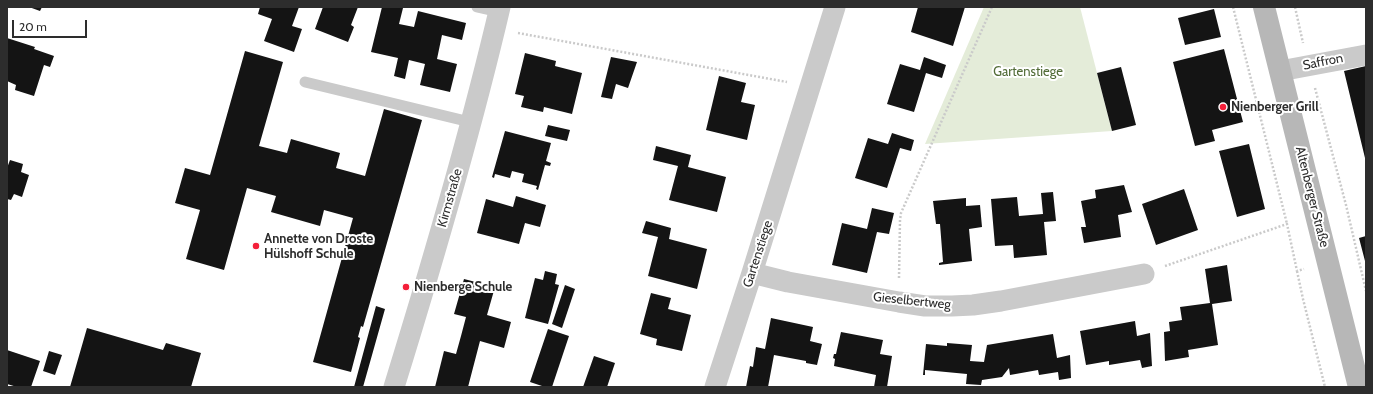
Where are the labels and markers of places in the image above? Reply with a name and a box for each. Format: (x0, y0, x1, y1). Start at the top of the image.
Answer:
place label: Nienberger Grill (1231, 99, 1319, 115)
marker: Nienberger Grill (1218, 102, 1228, 112)
place label: Annette von Droste Hülshoff Schule (264, 231, 373, 262)
marker: Annette von Droste Hülshoff Schule (251, 241, 261, 251)
place label: Nienberge Schule (414, 279, 512, 295)
marker: Nienberge Schule (401, 282, 411, 292)

